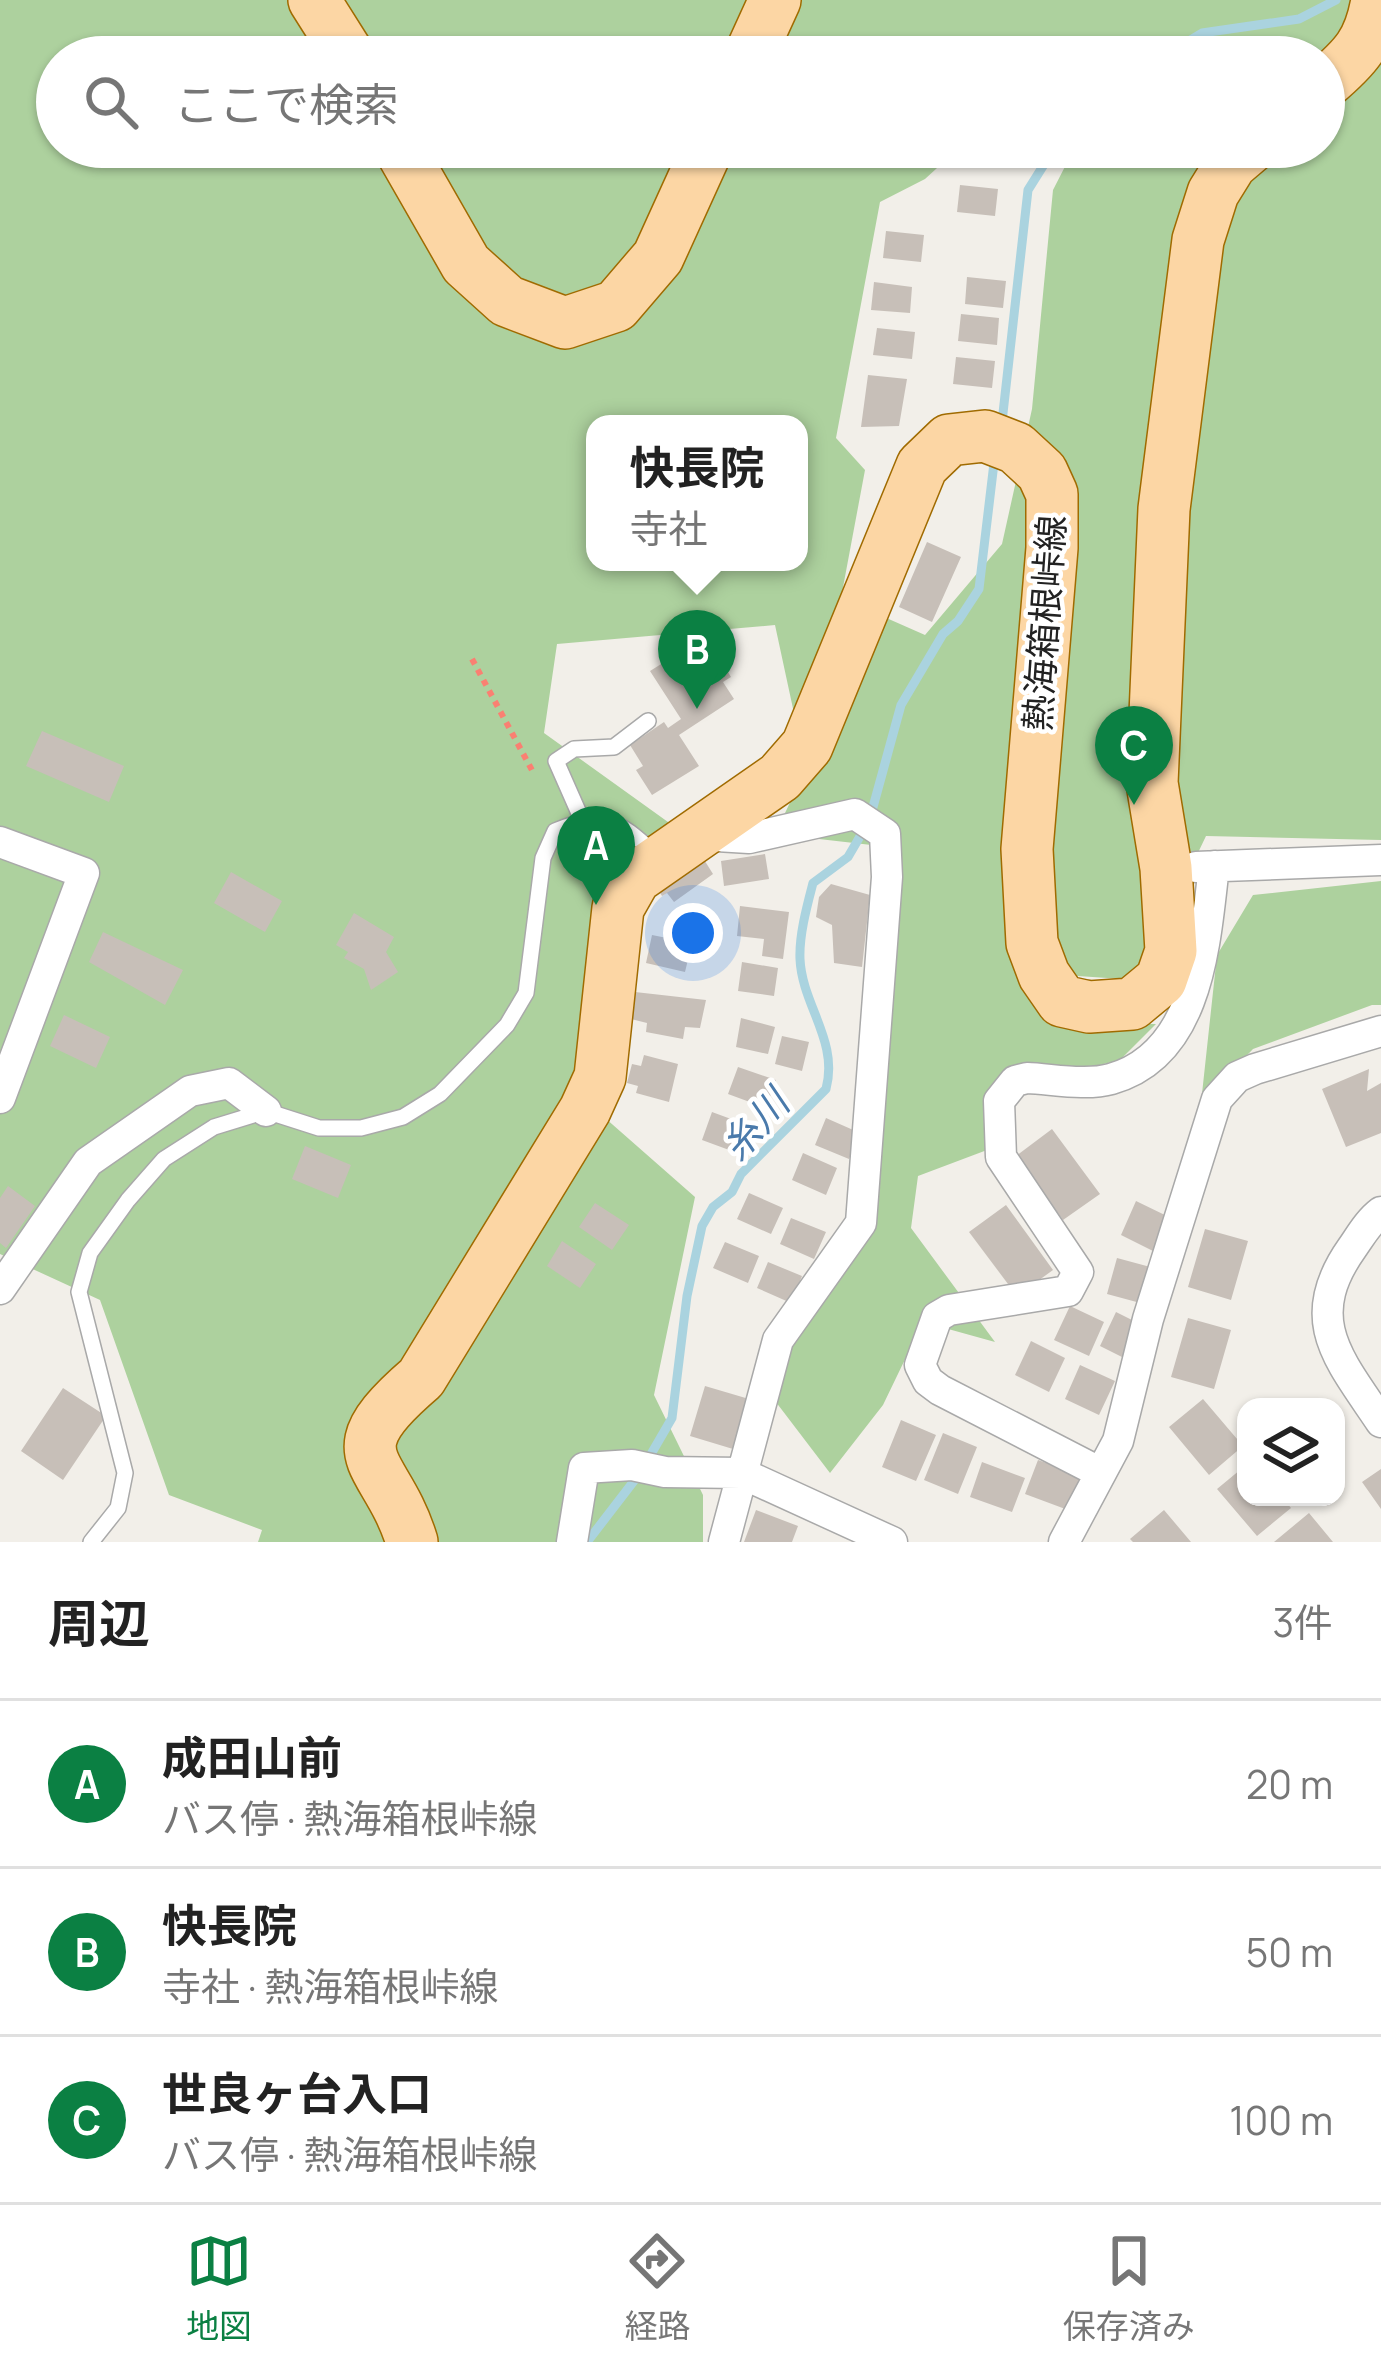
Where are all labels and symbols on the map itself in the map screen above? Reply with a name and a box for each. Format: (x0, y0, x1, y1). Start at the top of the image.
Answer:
street label: 熱海箱根峠線 (1012, 514, 1076, 732)
pin: B (658, 610, 736, 709)
pin: C (1095, 706, 1173, 805)
pin: A (557, 806, 635, 905)
your location (663, 903, 723, 963)
water label: 糸川 (708, 1074, 803, 1171)

